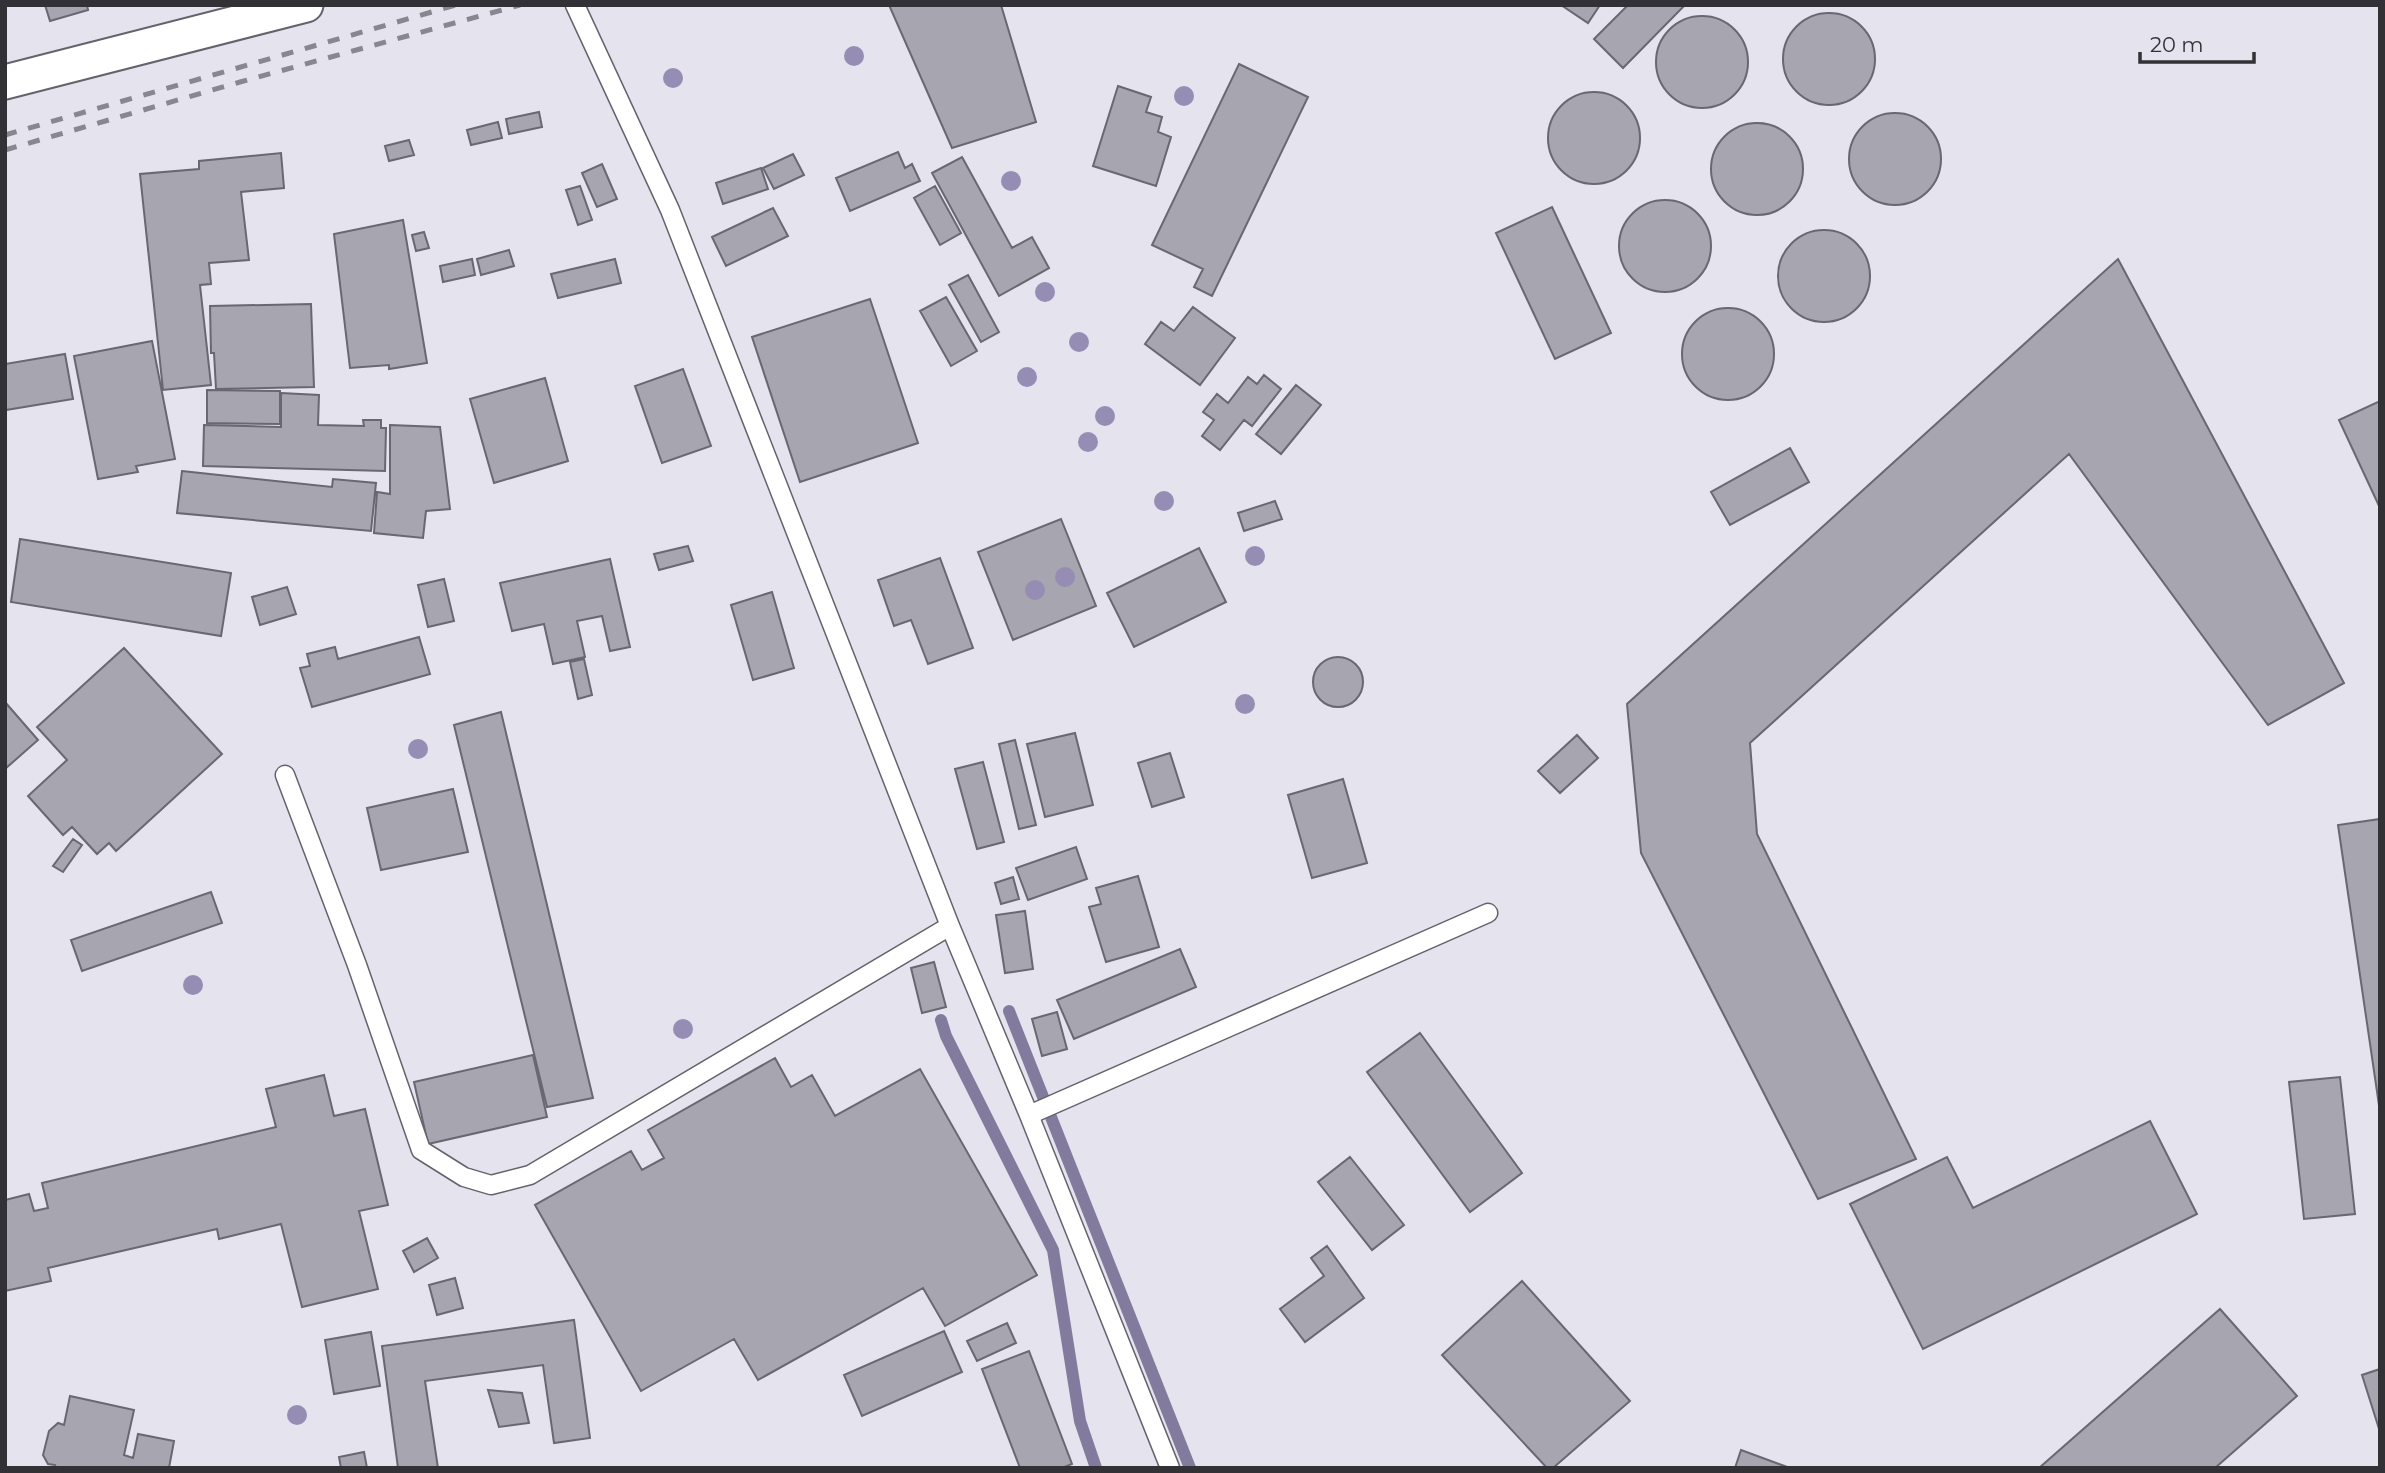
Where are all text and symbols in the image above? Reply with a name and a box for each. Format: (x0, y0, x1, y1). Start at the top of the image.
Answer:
scale bar (2140, 21, 2254, 65)
text: 20 m (2150, 32, 2204, 57)

